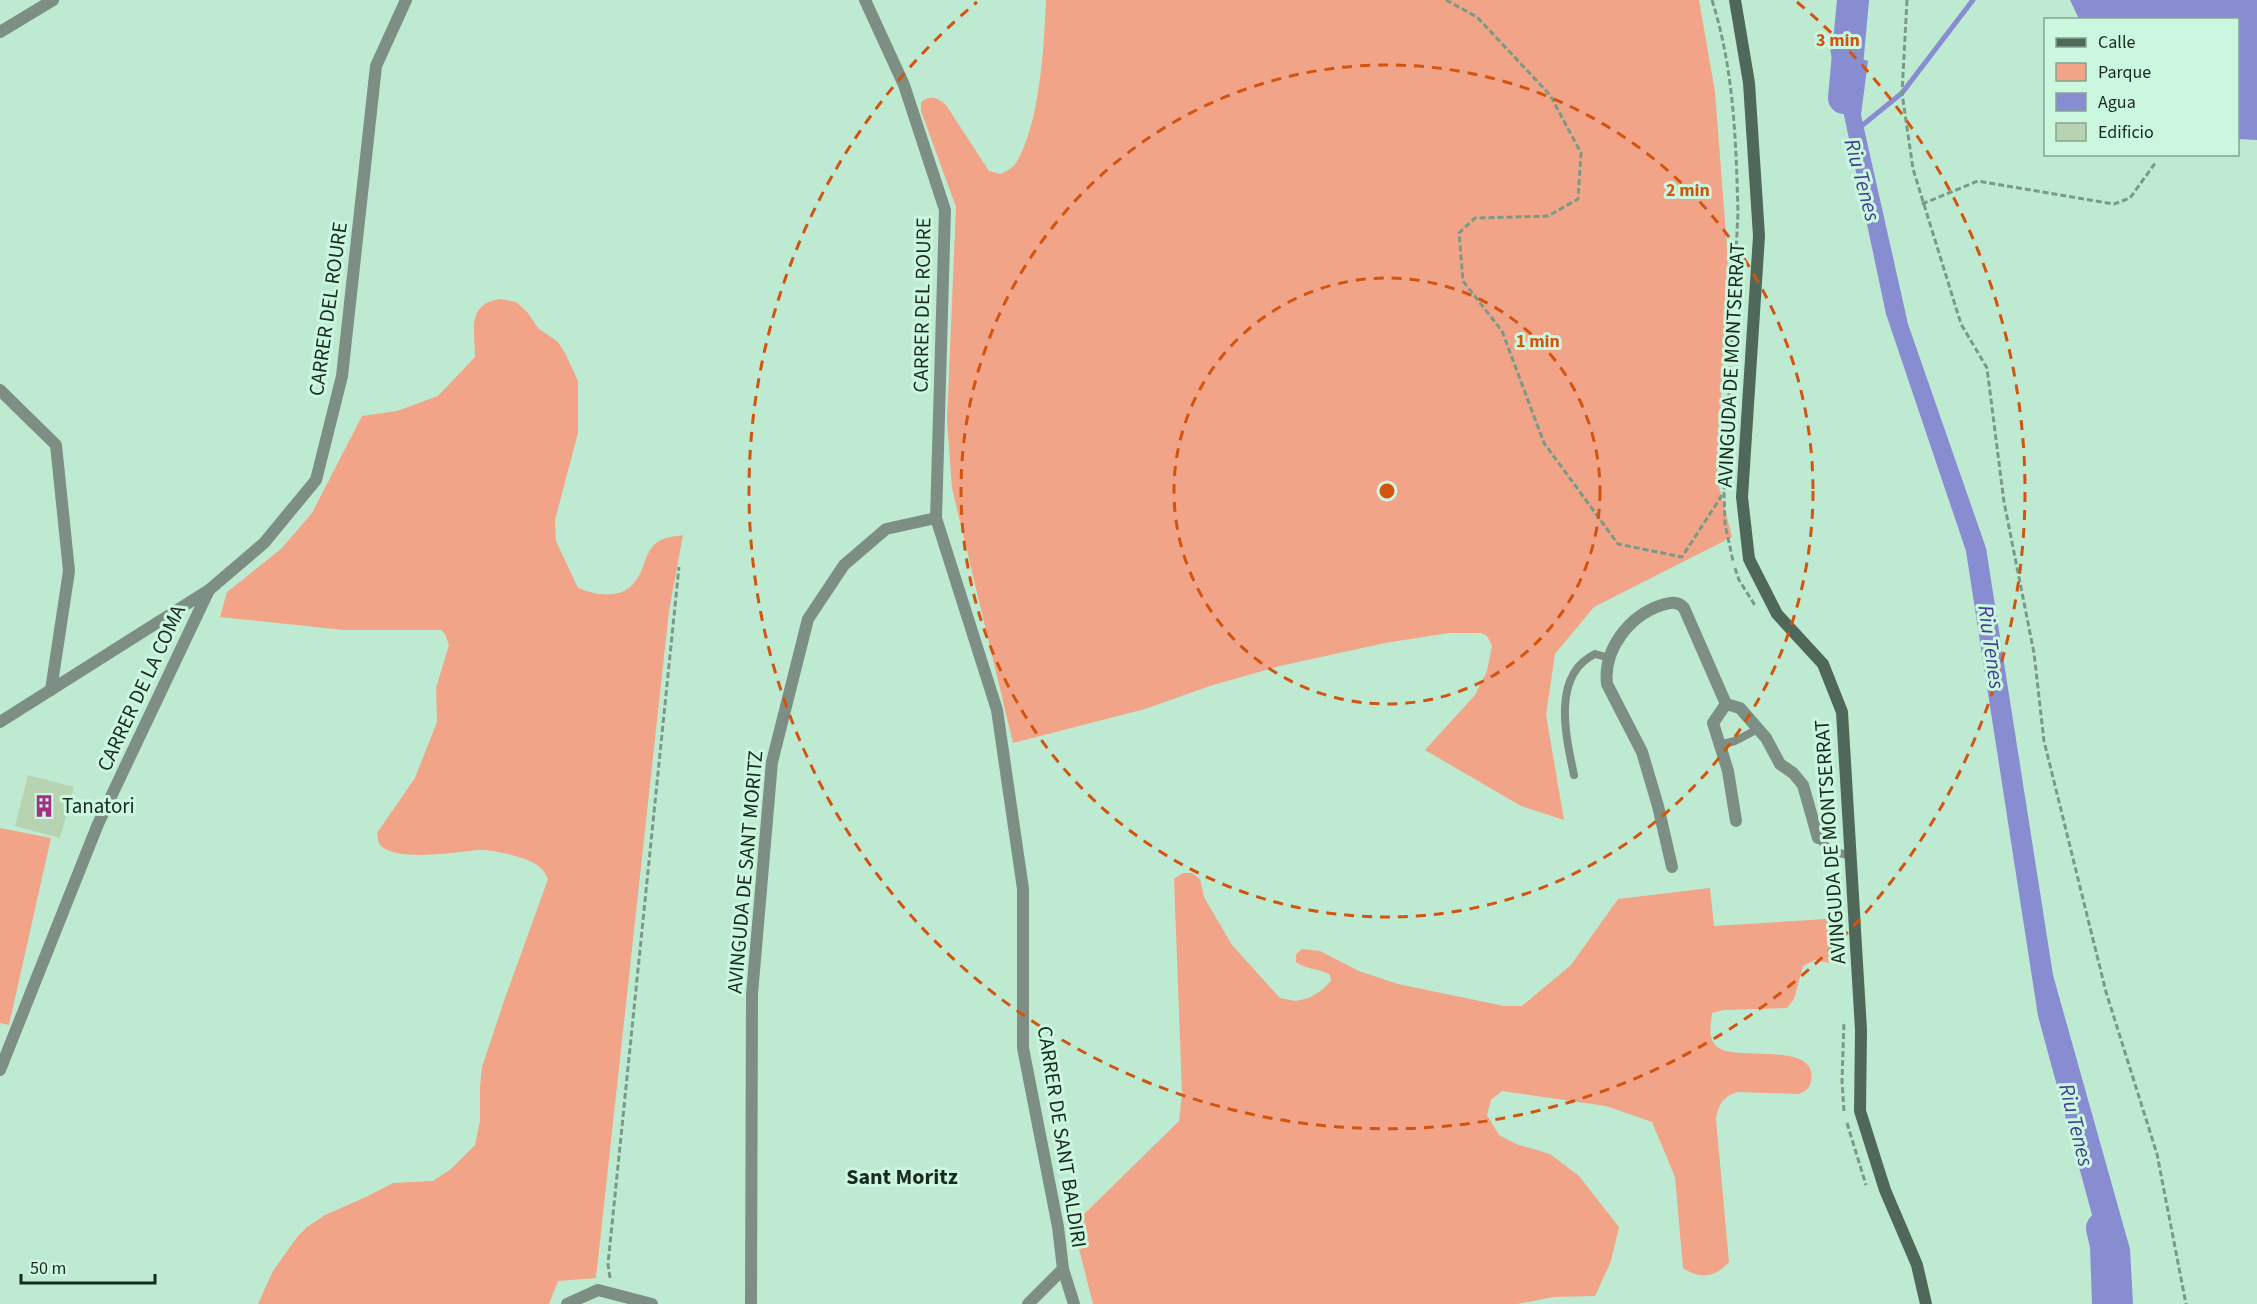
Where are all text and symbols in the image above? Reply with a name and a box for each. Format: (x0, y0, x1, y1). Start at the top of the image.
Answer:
legend (2044, 18, 2239, 156)
text: 3 min (1816, 28, 1860, 53)
text: Calle (2098, 30, 2136, 55)
text: Parque (2098, 60, 2151, 85)
text: Agua (2098, 90, 2136, 115)
text: Edificio (2098, 120, 2154, 145)
water label: Riu Tenes (1836, 135, 1888, 225)
text: 2 min (1666, 178, 1710, 203)
street label: CARRER DEL ROURE (905, 217, 939, 393)
street label: CARRER DEL ROURE (301, 220, 355, 398)
street label: AVINGUDA DE MONTSERRAT (1710, 242, 1752, 488)
text: 1 min (1516, 329, 1560, 354)
centre of rings (1377, 481, 1397, 501)
street label: CARRER DE LA COMA (89, 599, 193, 776)
water label: Riu Tenes (1969, 603, 2013, 691)
street label: AVINGUDA DE MONTSERRAT (1806, 719, 1854, 965)
street label: AVINGUDA DE SANT MORITZ (719, 749, 771, 995)
place label: Tanatori (62, 791, 135, 821)
building icon: Tanatori (31, 793, 57, 819)
street label: CARRER DE SANT BALDIRI (1030, 1024, 1094, 1250)
water label: Riu Tenes (2050, 1080, 2102, 1170)
district label: Sant Moritz (846, 1161, 958, 1193)
scale bar (21, 1247, 154, 1285)
text: 50 m (30, 1256, 66, 1281)

